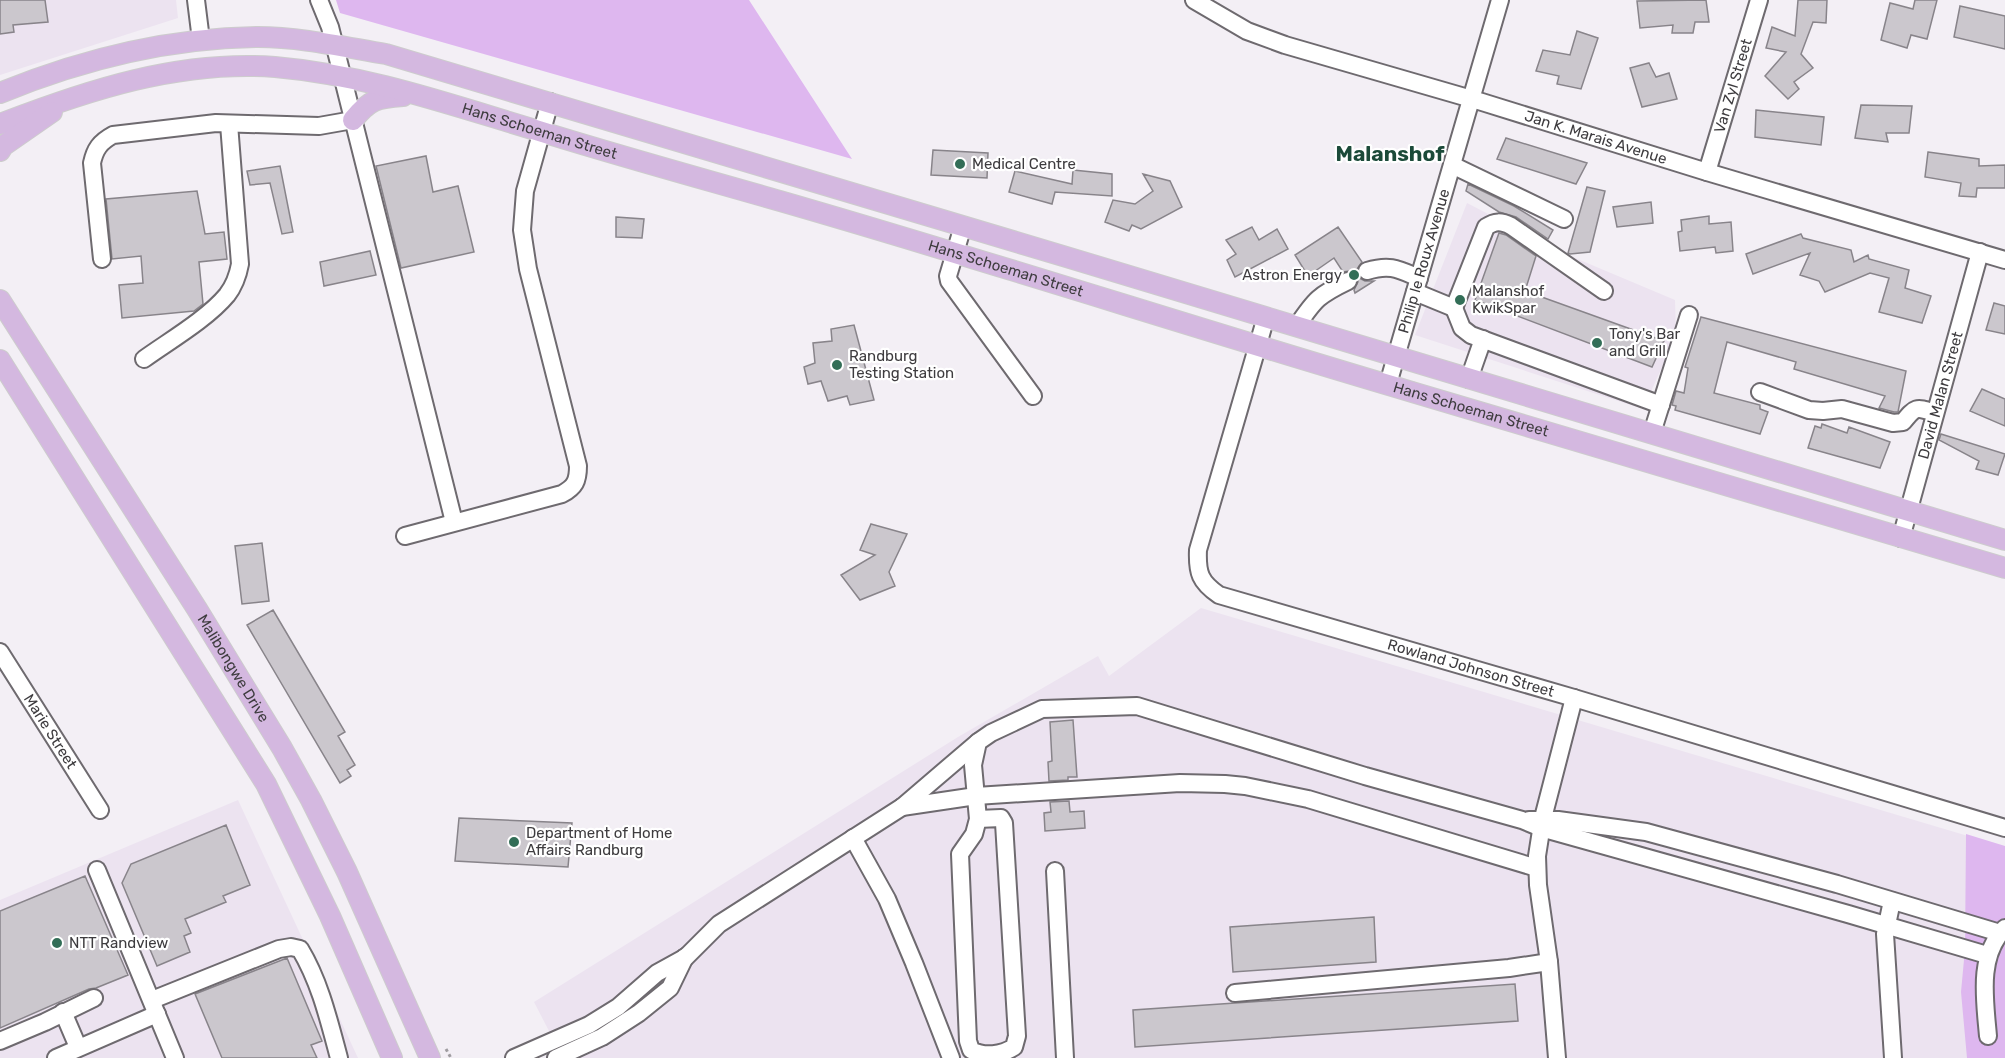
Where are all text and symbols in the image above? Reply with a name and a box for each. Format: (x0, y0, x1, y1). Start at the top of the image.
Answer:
street label: Van Zyl Street (1710, 36, 1756, 135)
street label: Hans Schoeman Street (460, 99, 619, 163)
street label: Jan K. Marais Avenue (1522, 107, 1669, 168)
district label: Malanshof (1336, 141, 1445, 166)
place label: Medical Centre (972, 155, 1076, 173)
marker: Medical Centre (953, 157, 967, 171)
street label: Philip le Roux Avenue (1394, 187, 1453, 335)
street label: Hans Schoeman Street (926, 236, 1086, 301)
place label: Astron Energy (1242, 266, 1342, 284)
marker: Astron Energy (1347, 268, 1361, 282)
place label: Malanshof KwikSpar (1472, 282, 1545, 317)
marker: Malanshof KwikSpar (1453, 293, 1467, 307)
place label: Tony's Bar and Grill (1609, 325, 1681, 360)
street label: David Malan Street (1914, 329, 1967, 461)
marker: Tony's Bar and Grill (1590, 336, 1604, 350)
place label: Randburg Testing Station (849, 347, 954, 382)
marker: Randburg Testing Station (830, 358, 844, 372)
street label: Hans Schoeman Street (1391, 378, 1551, 441)
street label: Malibongwe Drive (193, 611, 273, 726)
street label: Rowland Johnson Street (1386, 635, 1556, 701)
street label: Marie Street (20, 691, 81, 772)
place label: Department of Home Affairs Randburg (526, 824, 672, 859)
marker: Department of Home Affairs Randburg (507, 835, 521, 849)
place label: NTT Randview (69, 934, 168, 952)
marker: NTT Randview (50, 936, 64, 950)

